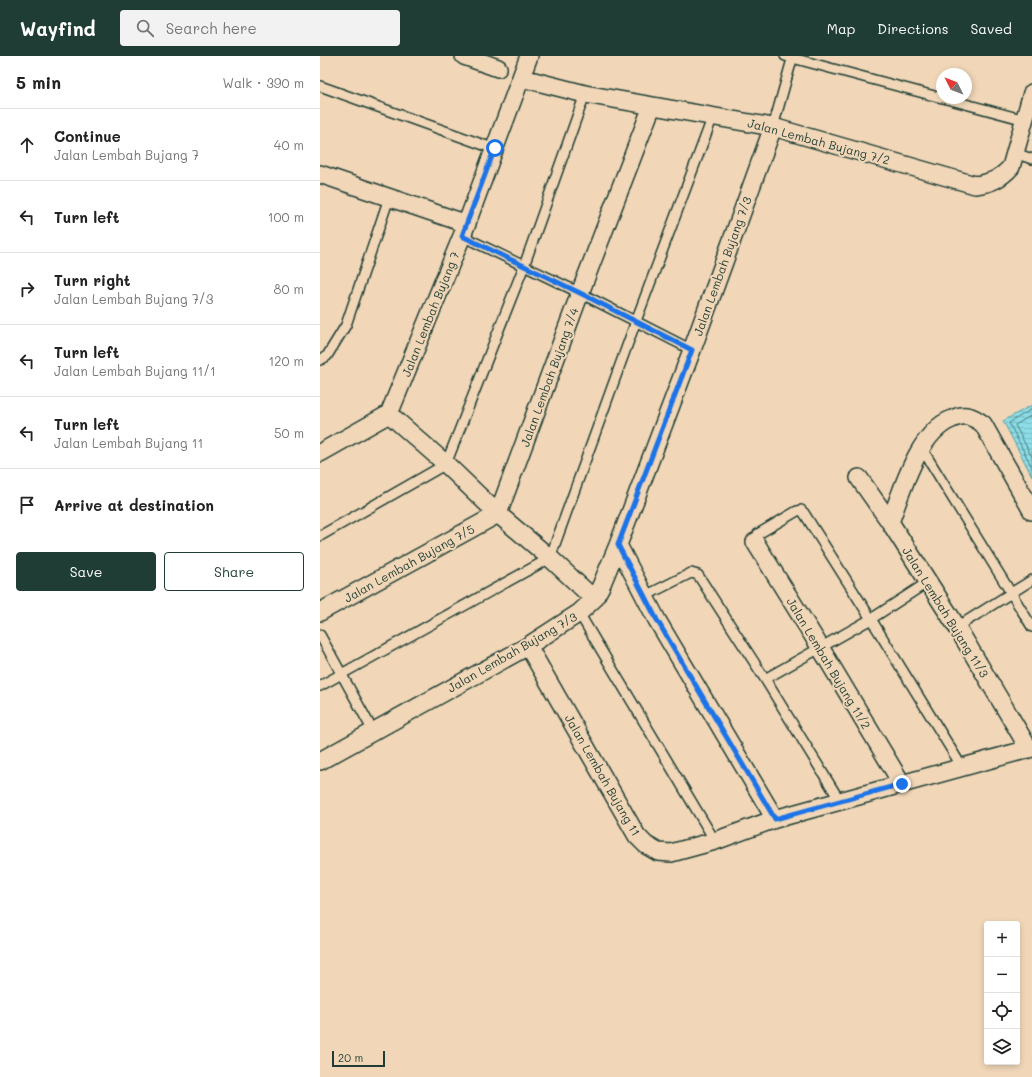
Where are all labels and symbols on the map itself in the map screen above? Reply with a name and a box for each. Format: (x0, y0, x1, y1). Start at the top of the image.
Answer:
north arrow (936, 68, 972, 104)
street label: Jalan Lembah Bujang 7/2 (746, 114, 892, 168)
route start (486, 139, 504, 157)
street label: Jalan Lembah Bujang 7/3 (689, 194, 755, 338)
street label: Jalan Lembah Bujang 7 (398, 249, 463, 379)
street label: Jalan Lembah Bujang 7/4 (516, 305, 582, 449)
street label: Jalan Lembah Bujang 7/5 (341, 520, 477, 606)
street label: Jalan Lembah Bujang 11/3 (899, 544, 993, 680)
street label: Jalan Lembah Bujang 11/2 (783, 594, 875, 732)
street label: Jalan Lembah Bujang 7/3 (444, 608, 580, 696)
street label: Jalan Lembah Bujang 11 (562, 711, 644, 839)
route end (893, 775, 911, 793)
scale bar (332, 1049, 385, 1068)

